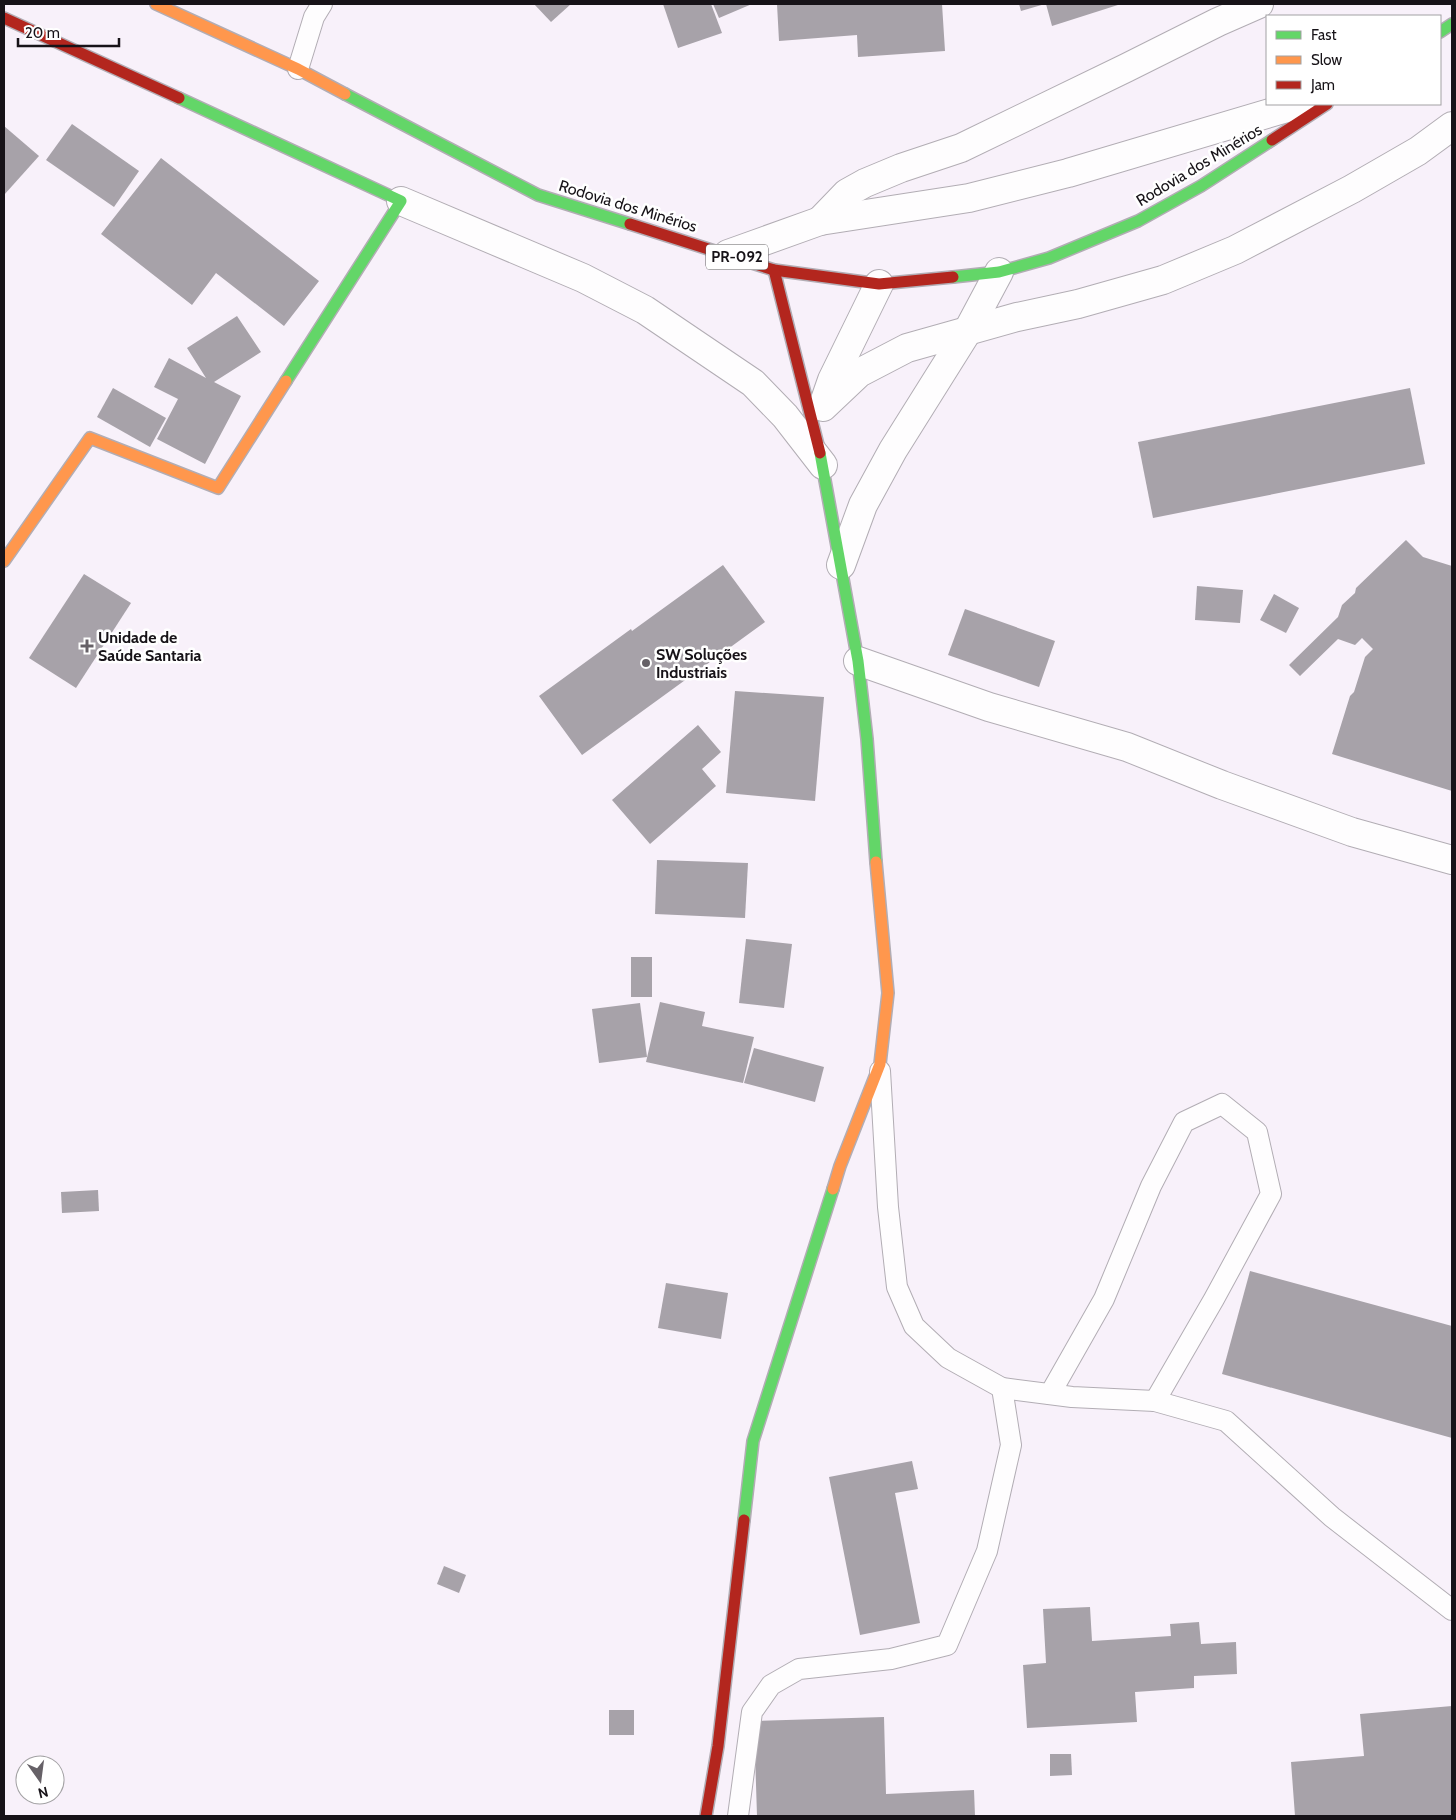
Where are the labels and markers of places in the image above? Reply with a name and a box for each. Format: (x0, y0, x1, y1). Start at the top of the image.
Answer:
place label: Unidade de Saúde Santaria (98, 628, 202, 665)
marker: Unidade de Saúde Santaria (80, 639, 94, 653)
place label: SW Soluções Industriais (656, 645, 747, 682)
marker: SW Soluções Industriais (640, 657, 652, 669)

